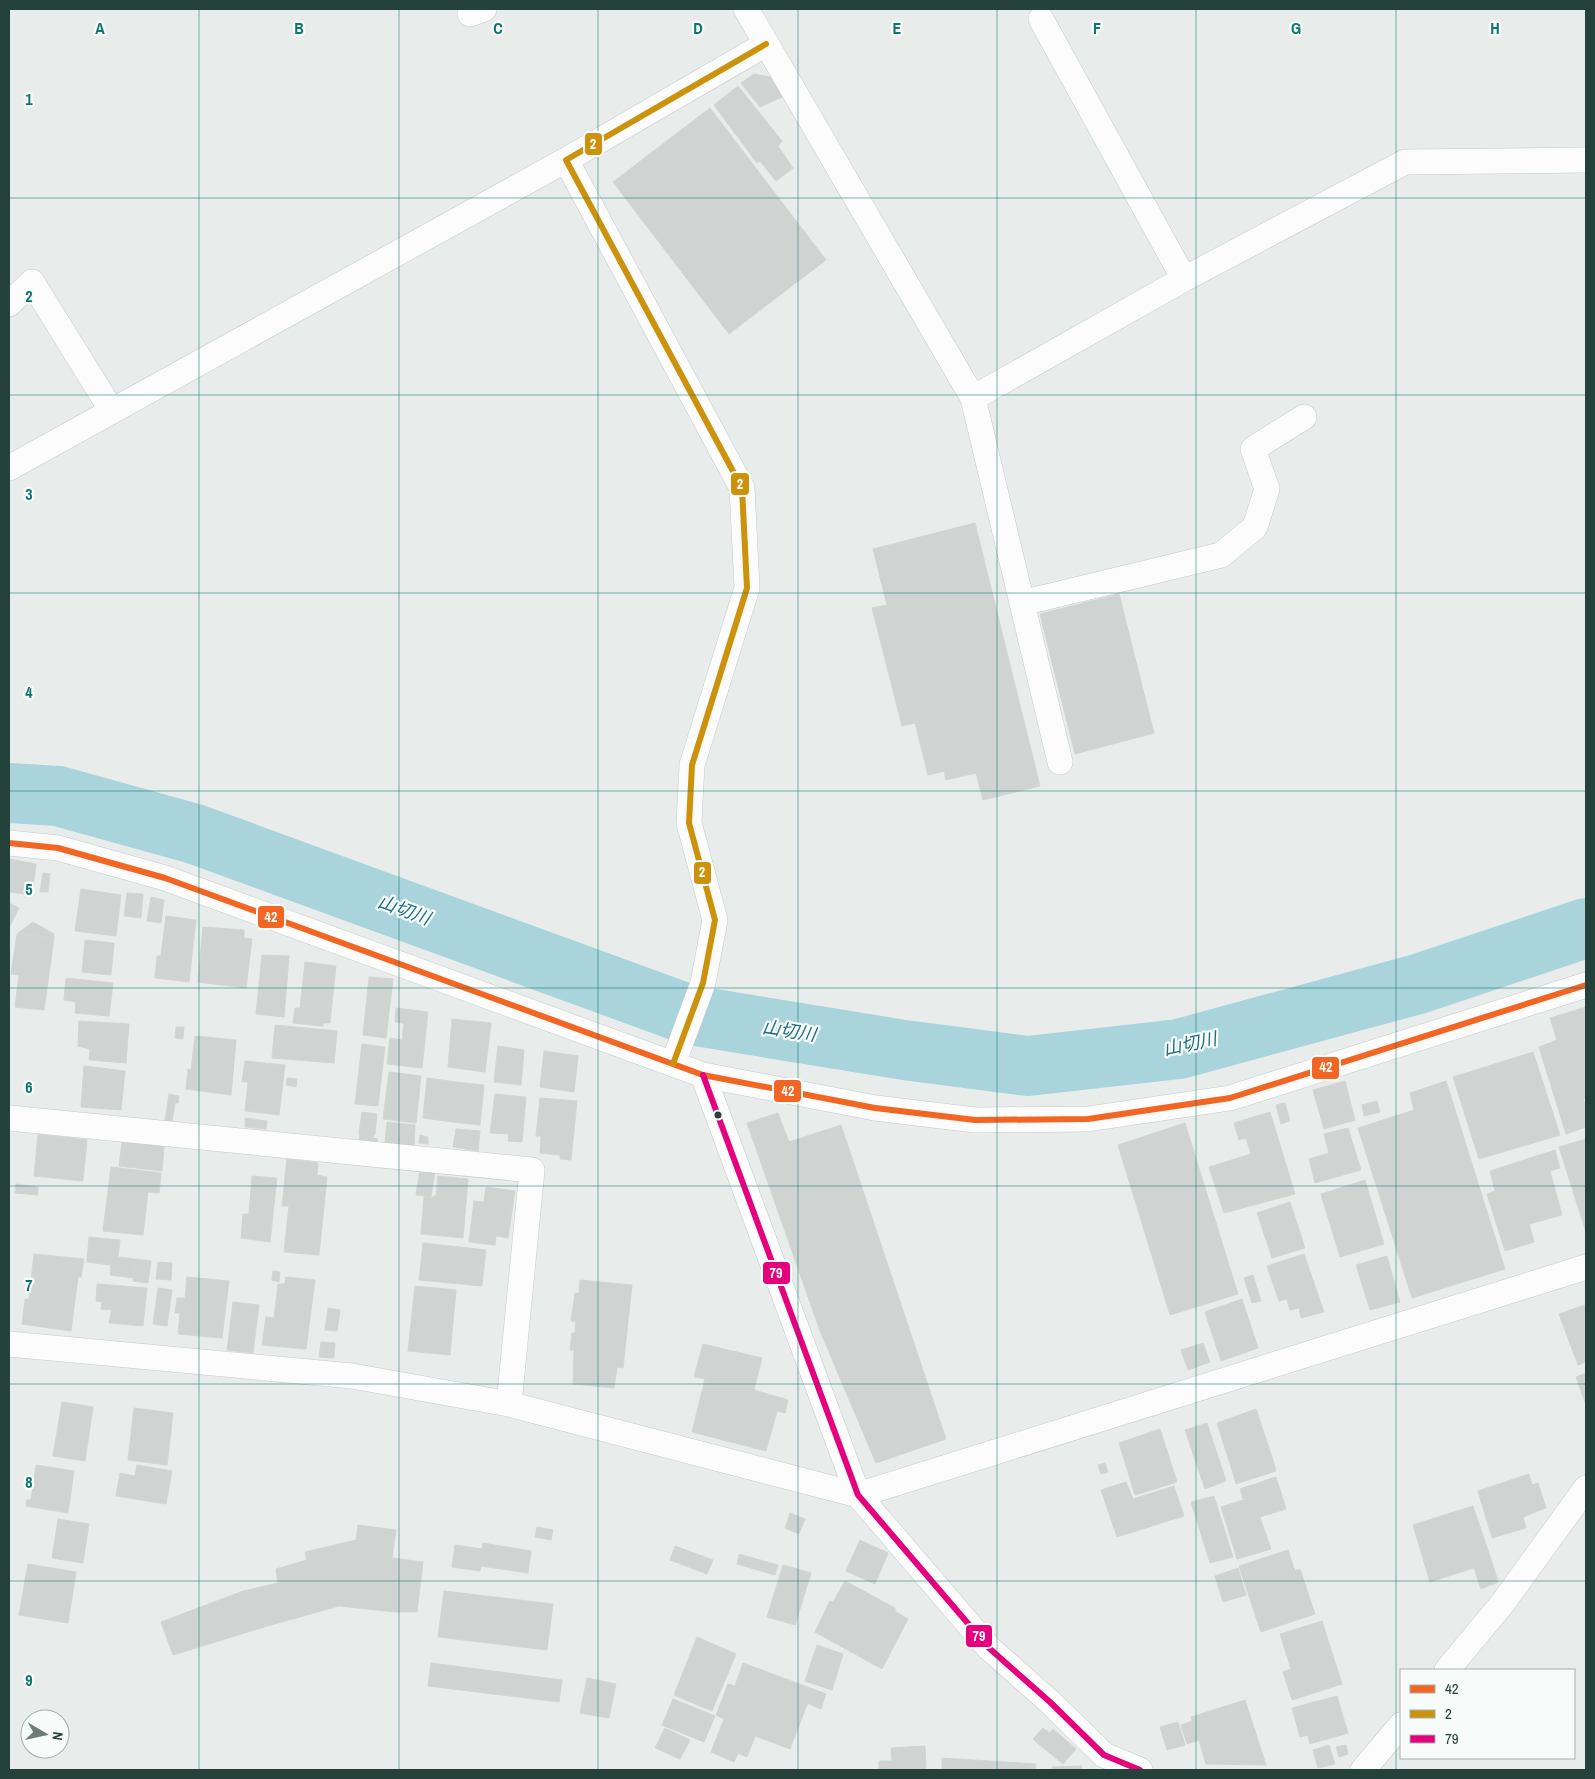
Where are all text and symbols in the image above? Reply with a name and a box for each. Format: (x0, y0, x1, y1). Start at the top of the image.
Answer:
text: A (95, 17, 105, 39)
text: B (294, 17, 304, 39)
text: C (493, 17, 503, 39)
text: D (693, 17, 703, 39)
text: E (893, 17, 902, 39)
text: F (1093, 17, 1101, 39)
text: G (1291, 17, 1301, 39)
text: H (1490, 17, 1500, 39)
text: 1 (25, 88, 33, 110)
line badge: 2 (584, 132, 603, 156)
text: 2 (590, 135, 596, 153)
text: 2 (25, 285, 33, 307)
line badge: 2 (730, 472, 750, 496)
text: 2 (737, 475, 743, 493)
text: 3 (25, 483, 33, 505)
text: 4 (25, 681, 33, 703)
line badge: 2 (693, 861, 712, 885)
text: 2 (699, 863, 705, 881)
text: 5 (25, 878, 33, 900)
water label: 山切川 (375, 889, 436, 931)
line badge: 42 (257, 905, 285, 929)
text: 42 (265, 908, 277, 926)
water label: 山切川 (760, 1014, 820, 1047)
water label: 山切川 (1161, 1025, 1221, 1061)
line badge: 42 (1311, 1056, 1340, 1080)
text: 42 (1320, 1058, 1332, 1076)
text: 6 (25, 1076, 33, 1098)
line badge: 42 (773, 1079, 802, 1103)
text: 42 (782, 1082, 794, 1100)
unlabelled marker (713, 1110, 723, 1120)
line badge: 79 (762, 1261, 791, 1285)
text: 79 (770, 1264, 782, 1282)
text: 7 (25, 1274, 33, 1296)
text: 8 (25, 1471, 33, 1493)
line badge: 79 (965, 1624, 993, 1648)
text: 79 (973, 1627, 985, 1645)
text: 9 (25, 1669, 33, 1691)
legend (1400, 1669, 1575, 1759)
text: 42 (1445, 1678, 1459, 1699)
text: 2 (1445, 1703, 1452, 1724)
north arrow (20, 1709, 70, 1759)
text: 79 (1445, 1728, 1459, 1749)
text: N (48, 1731, 67, 1742)

